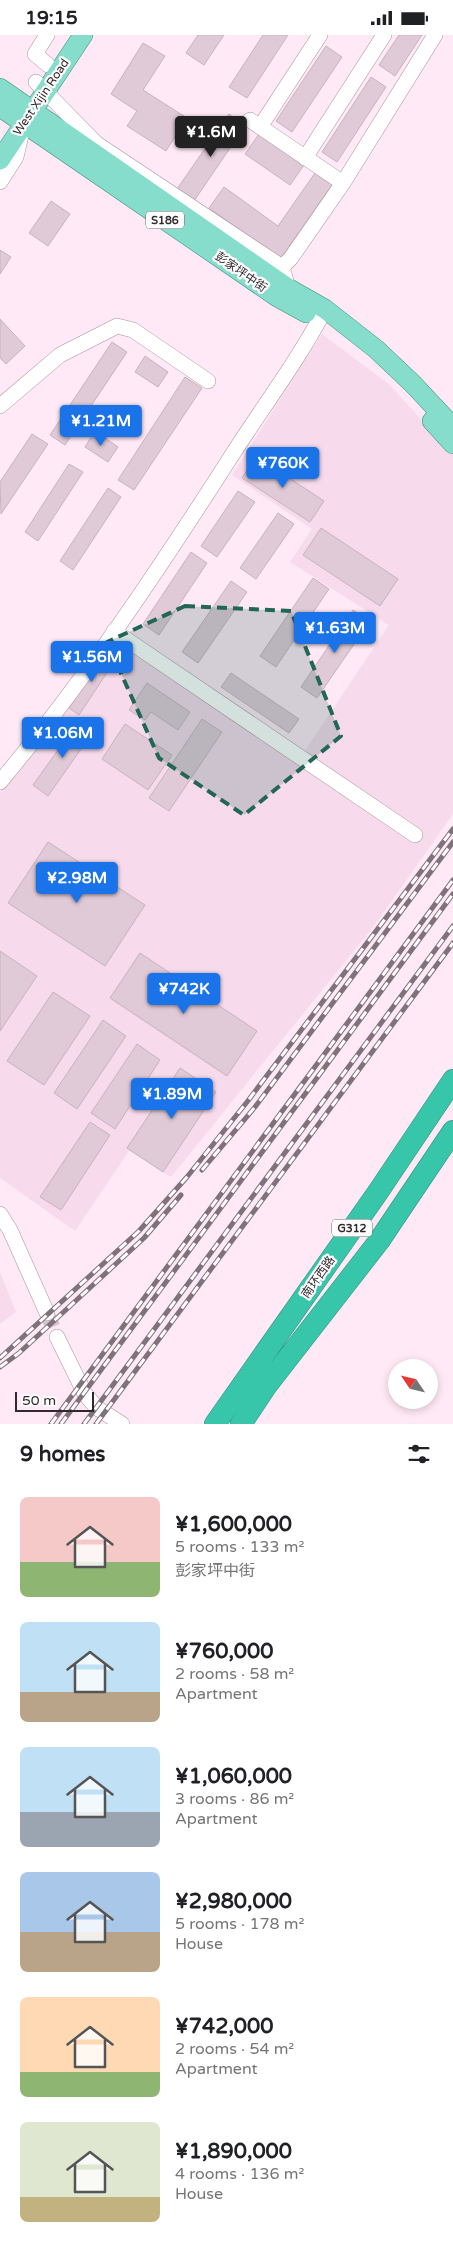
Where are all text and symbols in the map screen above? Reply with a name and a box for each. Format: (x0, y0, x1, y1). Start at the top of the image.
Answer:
text: 19:15 (25, 7, 78, 29)
street label: West Xijin Road (10, 56, 72, 138)
pin: ¥1.6M (176, 115, 246, 158)
text: ¥1.6M (186, 122, 236, 142)
road number: S186 (146, 211, 184, 229)
street label: 彭家坪中街 (212, 249, 270, 295)
pin: ¥1.21M (60, 405, 142, 447)
text: ¥1.21M (71, 411, 131, 431)
pin: ¥760K (248, 447, 318, 489)
text: ¥760K (257, 453, 309, 473)
pin: ¥1.63M (294, 611, 376, 654)
text: ¥1.63M (305, 618, 365, 638)
pin: ¥1.56M (51, 641, 133, 683)
text: ¥1.56M (62, 647, 122, 667)
pin: ¥1.06M (22, 717, 104, 759)
text: ¥1.06M (33, 723, 93, 743)
pin: ¥2.98M (36, 861, 118, 904)
text: ¥2.98M (47, 868, 107, 888)
pin: ¥742K (149, 973, 219, 1015)
text: ¥742K (158, 979, 210, 999)
pin: ¥1.89M (131, 1077, 213, 1120)
text: ¥1.89M (142, 1084, 202, 1104)
road number: G312 (332, 1219, 372, 1237)
street label: 南环西路 (298, 1253, 338, 1301)
north arrow (388, 1359, 438, 1409)
map controls (388, 1359, 438, 1409)
scale bar (15, 1389, 94, 1412)
text: 50 m (22, 1392, 56, 1409)
icon: filters (405, 1440, 433, 1468)
text: 9 homes (20, 1442, 105, 1467)
text: ¥1,600,000 (175, 1512, 292, 1537)
icon: home (60, 1517, 120, 1577)
text: 5 rooms · 133 m² (175, 1537, 304, 1557)
text: 彭家坪中街 (175, 1561, 255, 1581)
text: ¥760,000 (175, 1639, 273, 1664)
icon: home (60, 1642, 120, 1702)
text: 2 rooms · 58 m² (175, 1664, 294, 1684)
text: Apartment (175, 1684, 258, 1704)
text: ¥1,060,000 (175, 1764, 292, 1789)
icon: home (60, 1767, 120, 1827)
text: 3 rooms · 86 m² (175, 1789, 294, 1809)
text: Apartment (175, 1809, 258, 1829)
text: ¥2,980,000 (175, 1889, 292, 1914)
icon: home (60, 1892, 120, 1952)
text: 5 rooms · 178 m² (175, 1914, 304, 1934)
text: House (175, 1934, 223, 1954)
text: ¥742,000 (175, 2014, 273, 2039)
icon: home (60, 2017, 120, 2077)
text: 2 rooms · 54 m² (175, 2039, 294, 2059)
text: Apartment (175, 2059, 258, 2079)
text: ¥1,890,000 (175, 2139, 292, 2164)
icon: home (60, 2142, 120, 2202)
text: 4 rooms · 136 m² (175, 2164, 304, 2184)
text: House (175, 2184, 223, 2204)

